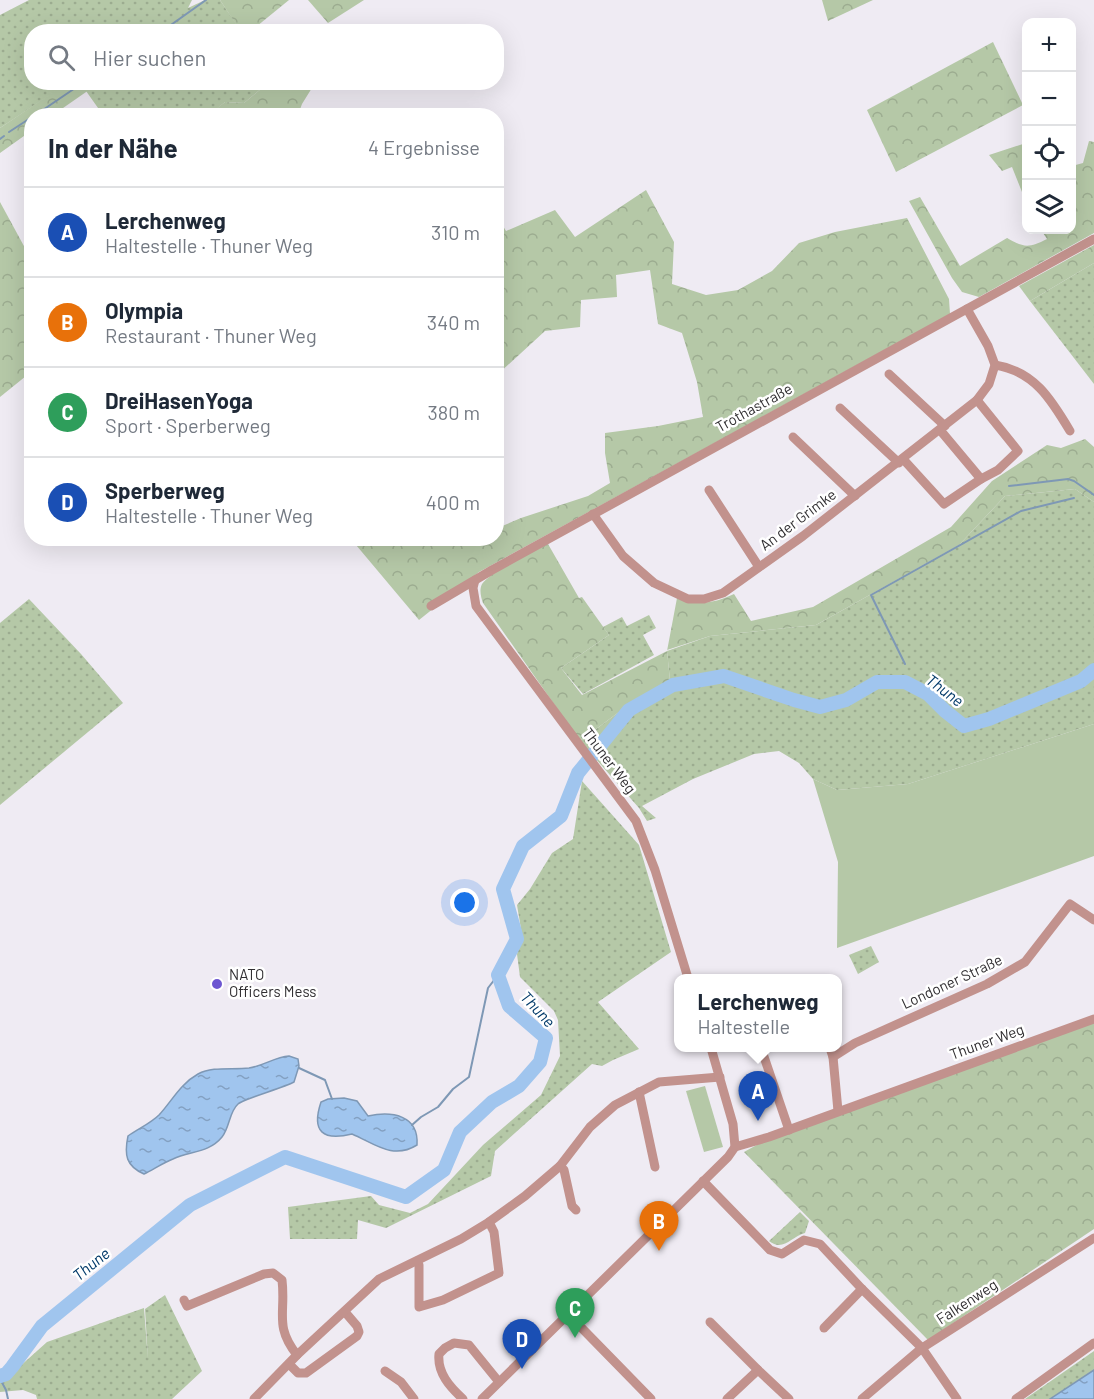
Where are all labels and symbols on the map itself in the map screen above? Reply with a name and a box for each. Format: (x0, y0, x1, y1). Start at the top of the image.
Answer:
street label: Trothastraße (712, 379, 795, 435)
street label: An der Grimke (756, 485, 839, 554)
water label: Thune (923, 669, 968, 710)
street label: Thuner Weg (579, 724, 640, 797)
your location (450, 888, 479, 917)
street label: Londoner Straße (898, 950, 1005, 1012)
place label: NATO Officers Mess (229, 965, 317, 1000)
marker: NATO Officers Mess (210, 977, 224, 991)
water label: Thune (517, 987, 560, 1031)
street label: Thuner Weg (947, 1019, 1026, 1063)
pin: A (738, 1072, 777, 1121)
pin: B (640, 1202, 678, 1251)
water label: Thune (68, 1243, 113, 1284)
street label: Falkenweg (933, 1275, 1000, 1327)
pin: C (556, 1288, 594, 1338)
pin: D (502, 1320, 542, 1369)

